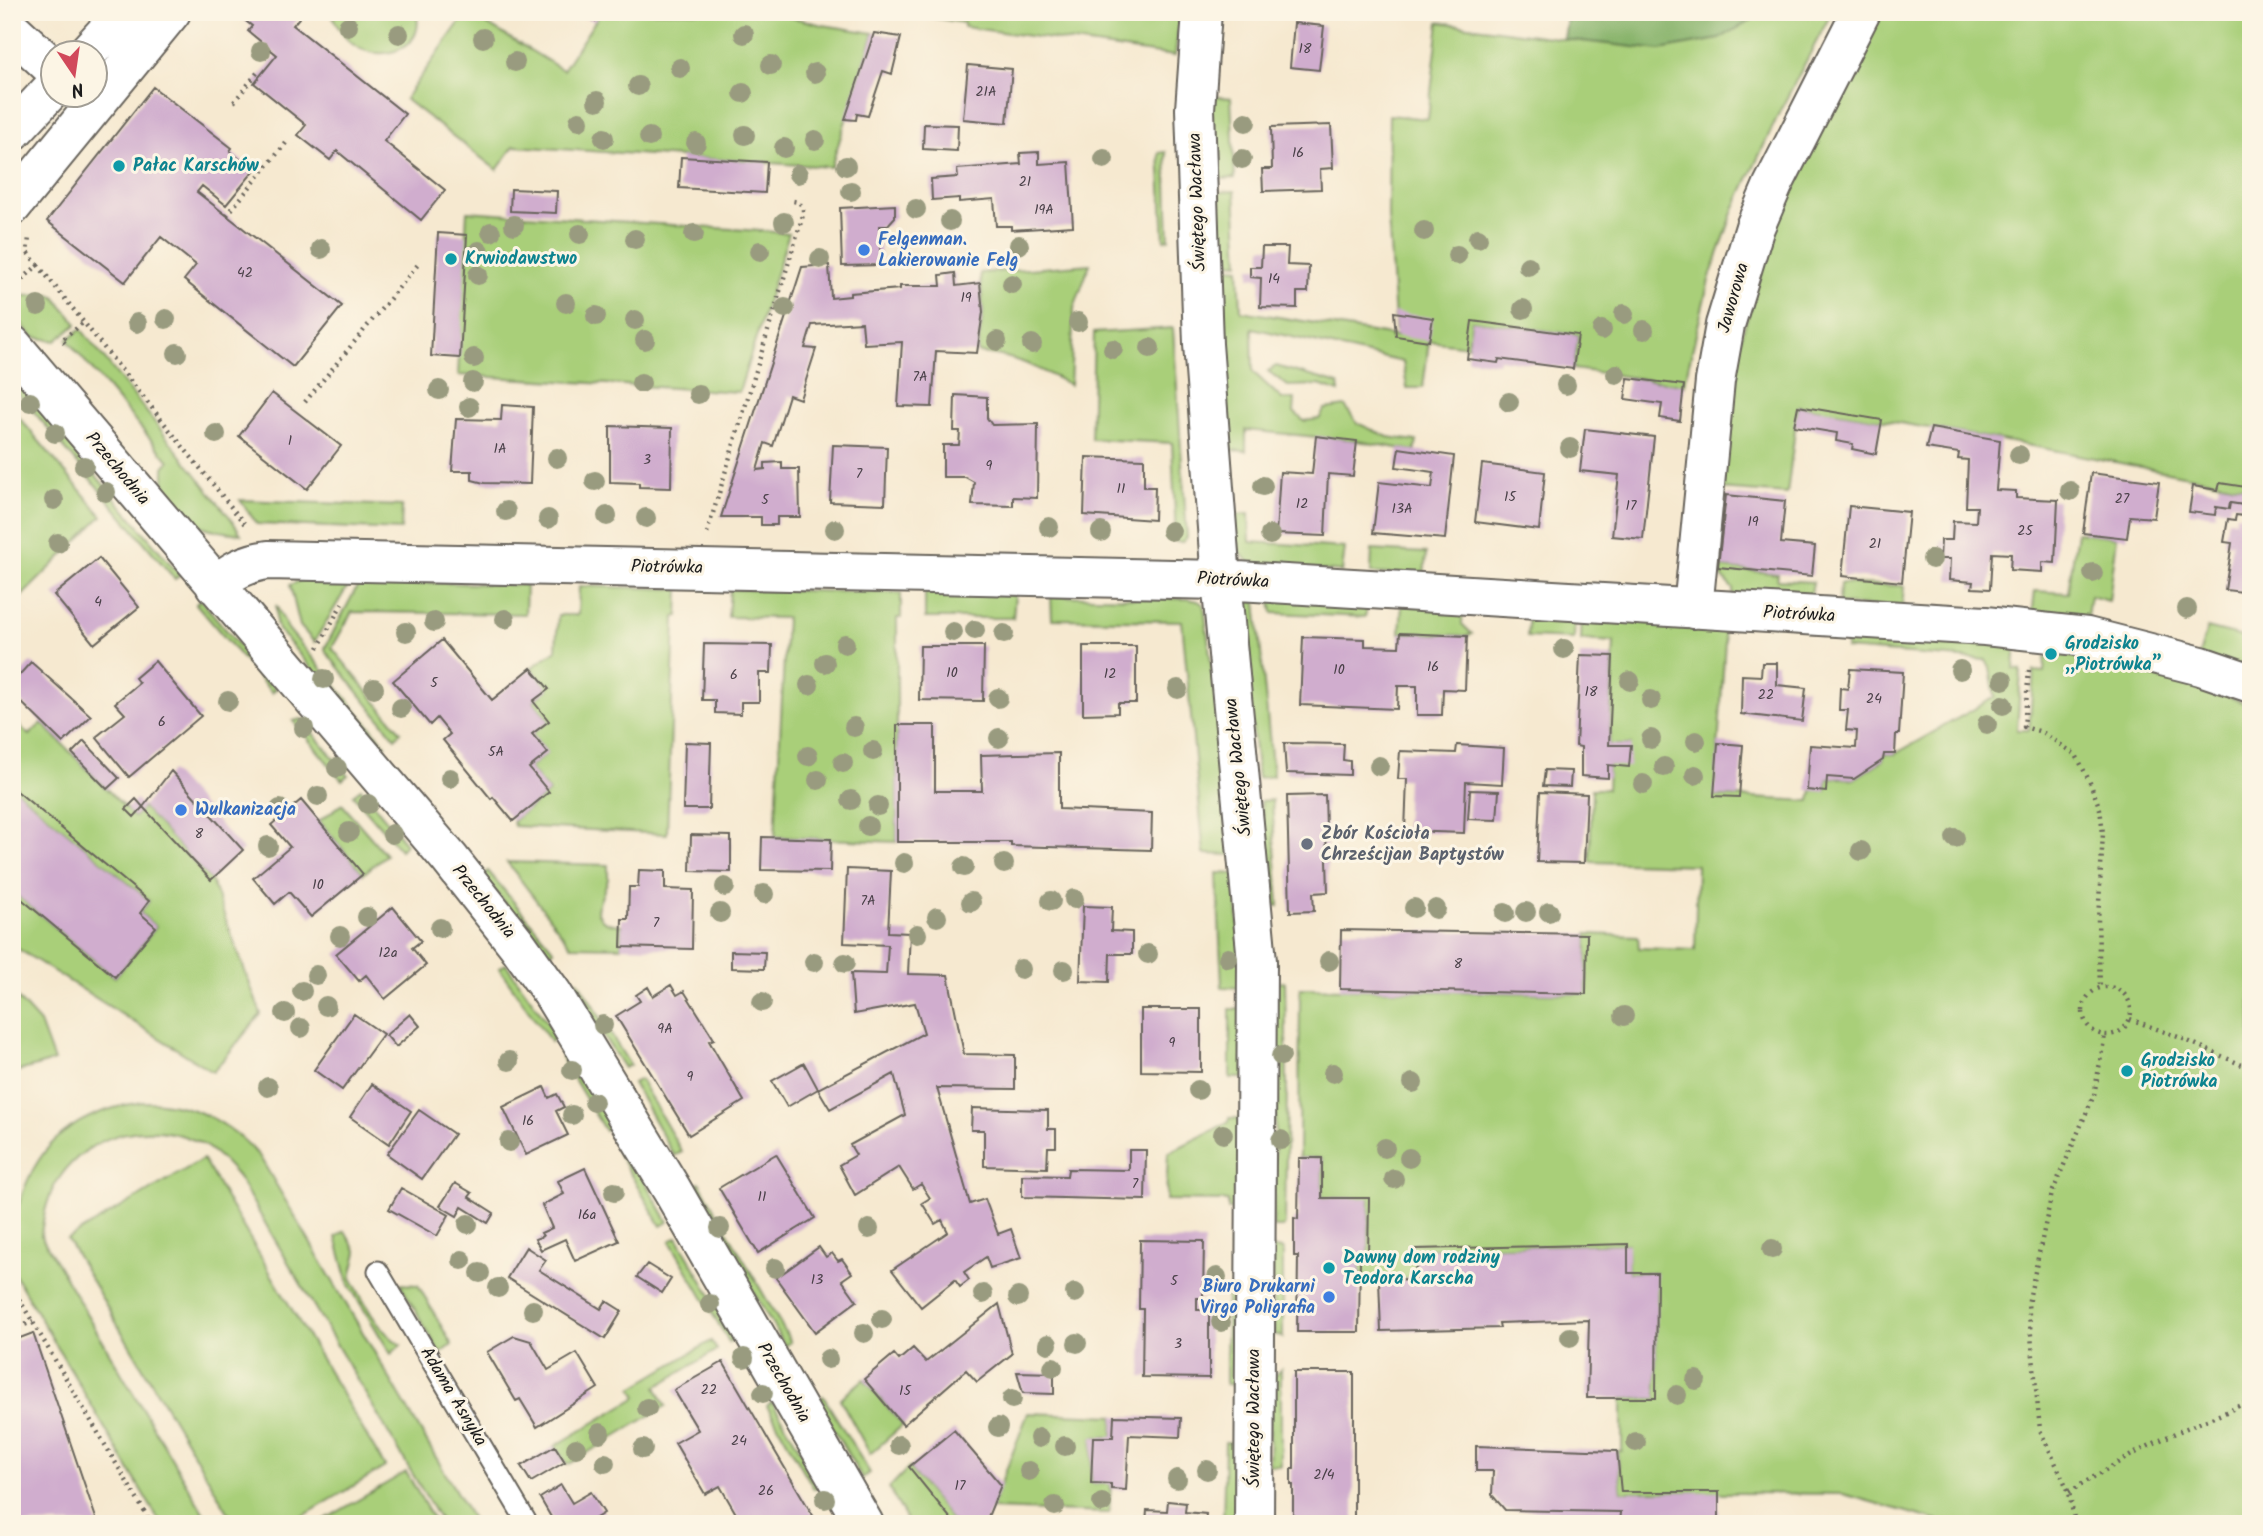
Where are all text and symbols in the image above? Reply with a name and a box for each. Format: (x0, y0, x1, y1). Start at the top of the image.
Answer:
north arrow (38, 38, 108, 108)
house number: 18 (1299, 38, 1312, 60)
text: N (68, 73, 87, 105)
house number: 21A (975, 81, 997, 103)
street label: Świętego Wacława (1181, 132, 1215, 272)
house number: 16 (1292, 142, 1304, 164)
place label: Pałac Karschów (133, 152, 259, 181)
marker: Pałac Karschów (111, 158, 127, 174)
house number: 21 (1019, 171, 1031, 193)
house number: 19A (1034, 199, 1054, 221)
place label: Felgenman. Lakierowanie Felg (878, 226, 1018, 276)
marker: Felgenman. Lakierowanie Felg (856, 242, 872, 258)
place label: Krwiodawstwo (465, 245, 577, 274)
marker: Krwiodawstwo (443, 251, 459, 267)
street label: Jaworowa (1710, 259, 1758, 337)
house number: 42 (237, 262, 253, 284)
house number: 14 (1268, 268, 1280, 290)
house number: 19 (960, 287, 972, 309)
house number: 7A (913, 366, 927, 388)
street label: Przechodnia (77, 426, 157, 512)
house number: 1 (288, 430, 292, 452)
house number: 1A (494, 438, 506, 460)
house number: 3 (643, 449, 651, 471)
house number: 9 (986, 455, 993, 477)
house number: 7 (856, 463, 863, 485)
house number: 11 (1117, 478, 1125, 500)
house number: 15 (1504, 486, 1517, 508)
house number: 27 (2115, 488, 2130, 510)
house number: 5 (761, 489, 770, 511)
house number: 12 (1296, 493, 1308, 515)
house number: 17 (1626, 495, 1637, 517)
house number: 13A (1392, 498, 1412, 520)
house number: 19 (1747, 511, 1759, 533)
house number: 25 (2017, 520, 2034, 542)
house number: 21 (1869, 533, 1881, 555)
street label: Piotrówka (631, 553, 703, 583)
street label: Piotrówka (1196, 565, 1270, 597)
house number: 4 (94, 591, 102, 613)
street label: Piotrówka (1762, 599, 1836, 631)
place label: Grodzisko „Piotrówka” (2065, 630, 2162, 680)
marker: Grodzisko „Piotrówka” (2043, 646, 2059, 662)
house number: 16 (1427, 656, 1439, 678)
house number: 10 (1333, 659, 1345, 681)
house number: 10 (946, 662, 958, 684)
house number: 12 (1104, 663, 1116, 685)
house number: 6 (730, 664, 738, 686)
house number: 5 (430, 672, 439, 694)
house number: 18 (1585, 681, 1598, 703)
house number: 22 (1758, 684, 1774, 706)
house number: 24 (1866, 688, 1882, 710)
street label: Świętego Wacława (1217, 696, 1261, 838)
house number: 6 (158, 711, 166, 733)
house number: 5A (488, 741, 504, 763)
place label: Wulkanizacja (195, 796, 296, 825)
marker: Wulkanizacja (173, 802, 189, 818)
place label: Zbór Kościoła Chrześcijan Baptystów (1321, 820, 1504, 870)
house number: 8 (195, 823, 204, 845)
marker: Zbór Kościoła Chrześcijan Baptystów (1299, 836, 1315, 852)
street label: Przechodnia (444, 858, 522, 946)
house number: 10 (312, 874, 324, 896)
house number: 7A (861, 890, 875, 912)
house number: 7 (653, 912, 660, 934)
house number: 12a (378, 942, 398, 964)
house number: 8 (1454, 953, 1463, 975)
house number: 9A (657, 1018, 673, 1040)
house number: 9 (1169, 1032, 1176, 1054)
place label: Grodzisko Piotrówka (2141, 1047, 2217, 1097)
marker: Grodzisko Piotrówka (2119, 1063, 2135, 1079)
house number: 9 (687, 1066, 694, 1088)
house number: 16 (522, 1110, 534, 1132)
house number: 7 (1132, 1173, 1139, 1195)
house number: 11 (758, 1186, 766, 1208)
house number: 16a (578, 1204, 596, 1226)
place label: Dawny dom rodziny Teodora Karscha (1343, 1244, 1501, 1294)
marker: Dawny dom rodziny Teodora Karscha (1321, 1260, 1337, 1276)
house number: 13 (811, 1269, 823, 1291)
house number: 5 (1170, 1270, 1179, 1292)
place label: Biuro Drukarni Virgo Poligrafia (1200, 1273, 1315, 1323)
marker: Biuro Drukarni Virgo Poligrafia (1321, 1289, 1337, 1305)
house number: 3 (1174, 1333, 1182, 1355)
street label: Przechodnia (748, 1337, 818, 1429)
street label: Adama Asnyka (412, 1342, 494, 1452)
street label: Świętego Wacława (1240, 1349, 1269, 1487)
house number: 22 (701, 1379, 717, 1401)
house number: 15 (899, 1380, 912, 1402)
house number: 24 (731, 1430, 747, 1452)
house number: 2/4 (1314, 1464, 1335, 1486)
house number: 17 (955, 1475, 966, 1497)
house number: 26 (758, 1480, 774, 1502)

